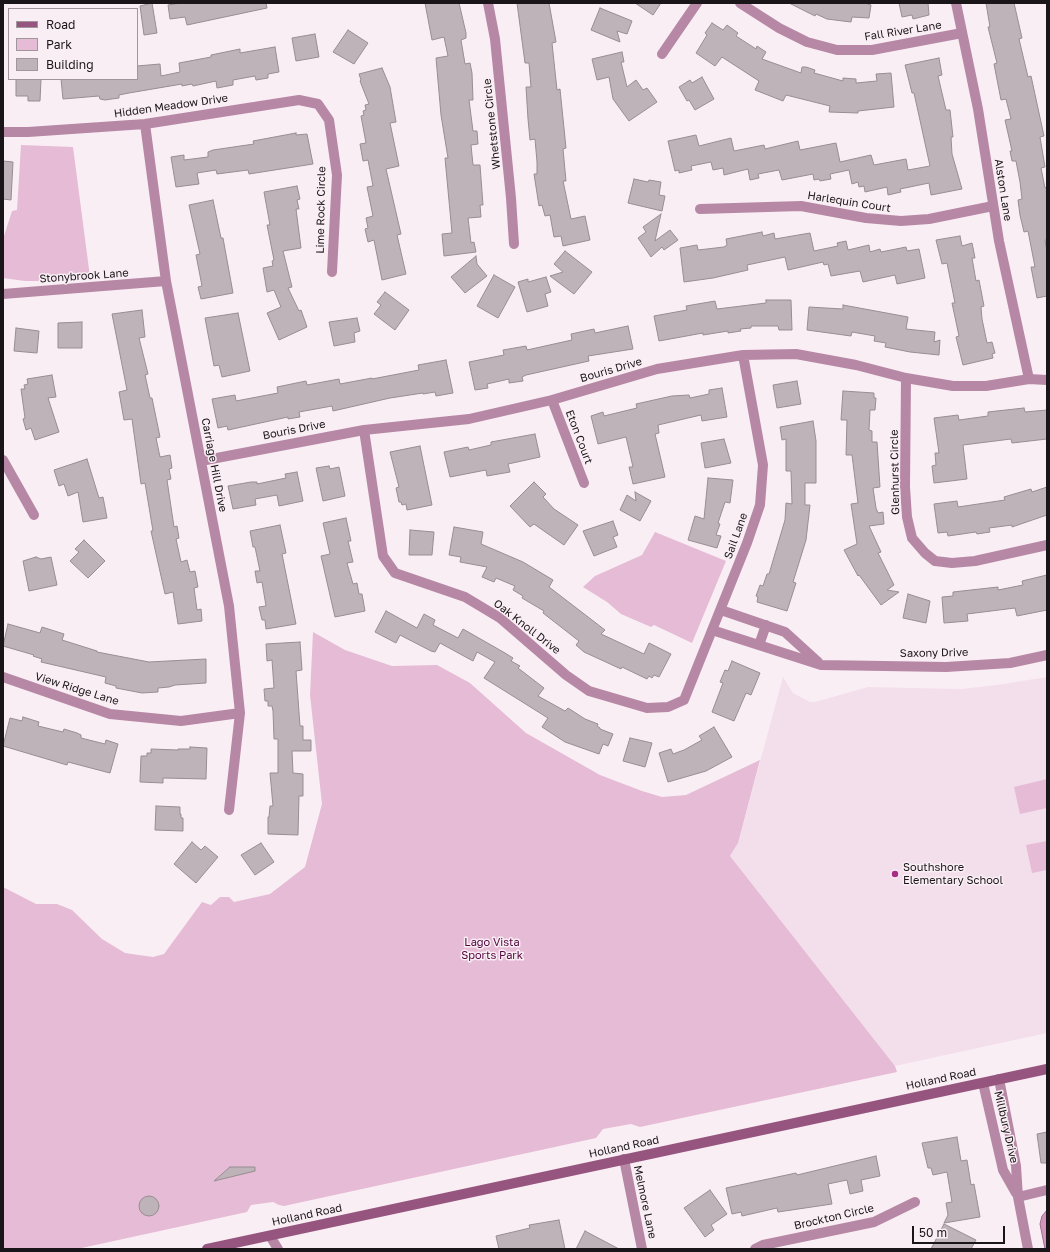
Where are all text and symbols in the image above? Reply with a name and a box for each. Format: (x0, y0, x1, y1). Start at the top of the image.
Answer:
legend (8, 8, 138, 80)
text: Road (46, 17, 75, 32)
street label: Fall River Lane (864, 18, 942, 44)
text: Park (46, 37, 72, 52)
text: Building (46, 57, 94, 72)
street label: Whetstone Circle (481, 78, 503, 170)
street label: Hidden Meadow Drive (113, 91, 229, 121)
street label: Alston Lane (992, 158, 1014, 222)
street label: Lime Rock Circle (314, 166, 328, 254)
street label: Harlequin Court (806, 189, 892, 215)
street label: Stonybrook Lane (39, 266, 129, 286)
street label: Bouris Drive (579, 355, 643, 385)
street label: Eton Court (563, 408, 595, 466)
street label: Carriage Hill Drive (198, 417, 230, 513)
street label: Bouris Drive (261, 417, 327, 443)
street label: Glenhurst Circle (888, 429, 902, 515)
street label: Sail Lane (722, 511, 750, 561)
street label: Oak Knoll Drive (491, 597, 563, 657)
street label: Saxony Drive (900, 646, 968, 660)
street label: View Ridge Lane (33, 670, 121, 708)
place label: Southshore Elementary School (903, 861, 1003, 887)
marker: Southshore Elementary School (890, 869, 900, 879)
park label: Lago Vista Sports Park (461, 936, 523, 962)
street label: Holland Road (905, 1065, 977, 1093)
street label: Millbury Drive (991, 1090, 1021, 1164)
street label: Holland Road (588, 1133, 660, 1161)
street label: Melmore Lane (631, 1164, 659, 1240)
street label: Holland Road (271, 1201, 343, 1229)
street label: Brockton Circle (793, 1201, 875, 1233)
scale bar (914, 1218, 1007, 1244)
text: 50 m (919, 1225, 947, 1240)

